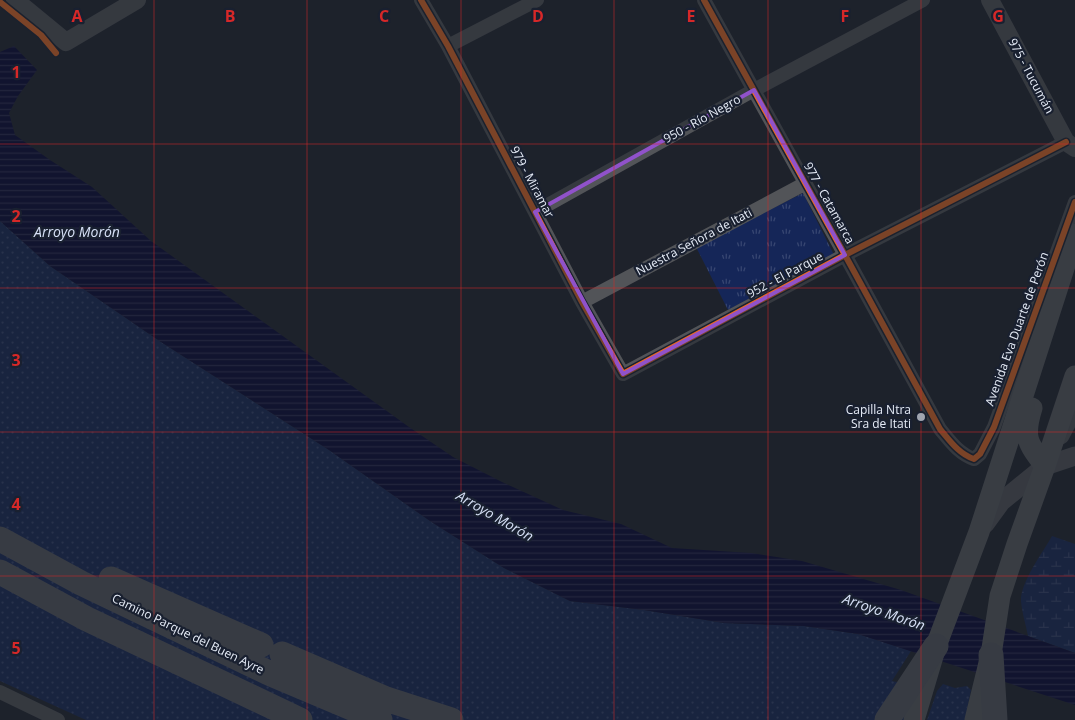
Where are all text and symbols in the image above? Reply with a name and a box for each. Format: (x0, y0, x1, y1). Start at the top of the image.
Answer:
text: A (71, 5, 83, 27)
text: B (225, 5, 235, 27)
text: C (379, 5, 389, 27)
text: D (532, 5, 544, 27)
text: E (687, 5, 696, 27)
text: F (841, 5, 849, 27)
text: G (992, 5, 1004, 27)
street label: 975 - Tucumán (1004, 35, 1058, 116)
text: 1 (11, 61, 21, 83)
street label: 950 - Río Negro (660, 90, 743, 147)
street label: 979 - Miramar (506, 143, 558, 221)
street label: 977 - Catamarca (800, 159, 859, 247)
street label: Nuestra Señora de Itati (633, 204, 755, 279)
text: 2 (11, 205, 21, 227)
water label: Arroyo Morón (33, 222, 120, 241)
street label: 952 - El Parque (744, 247, 826, 302)
street label: Avenida Eva Duarte de Perón (981, 249, 1052, 408)
text: 3 (11, 349, 21, 371)
place label: Capilla Ntra Sra de Itati (846, 401, 911, 432)
marker: Capilla Ntra Sra de Itati (915, 411, 927, 423)
water label: Arroyo Morón (452, 485, 537, 545)
text: 4 (11, 493, 21, 515)
water label: Arroyo Morón (840, 588, 928, 634)
street label: Camino Parque del Buen Ayre (109, 589, 267, 678)
text: 5 (11, 637, 21, 659)

